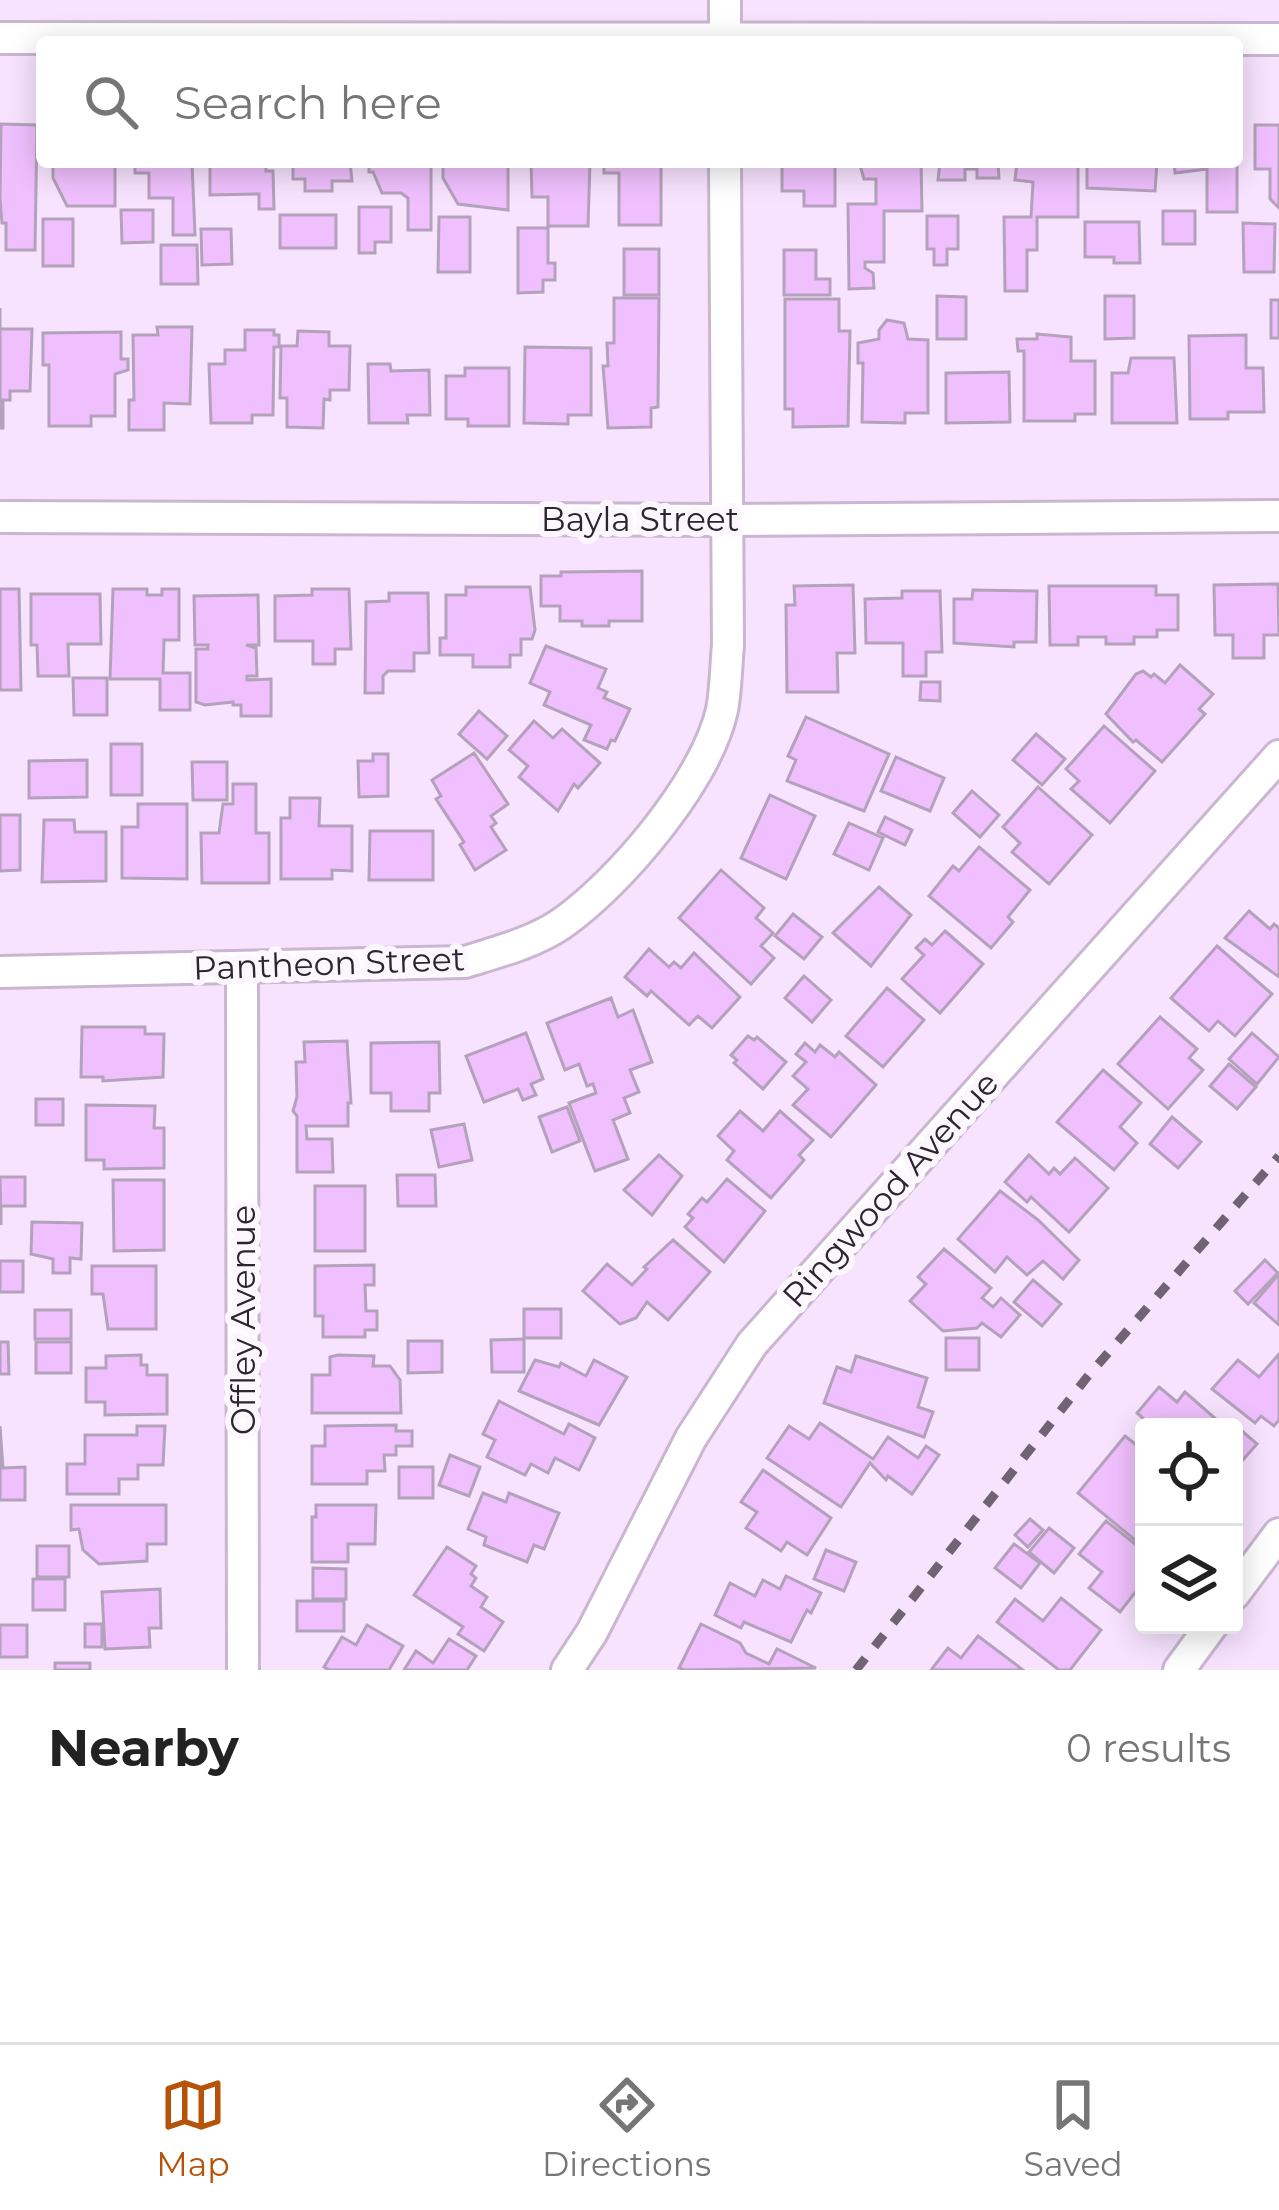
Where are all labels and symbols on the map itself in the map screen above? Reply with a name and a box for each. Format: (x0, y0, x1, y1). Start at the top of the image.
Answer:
street label: Bayla Street (541, 499, 739, 539)
street label: Pantheon Street (192, 938, 466, 988)
street label: Ringwood Avenue (774, 1063, 1006, 1315)
street label: Offley Avenue (223, 1205, 263, 1435)

